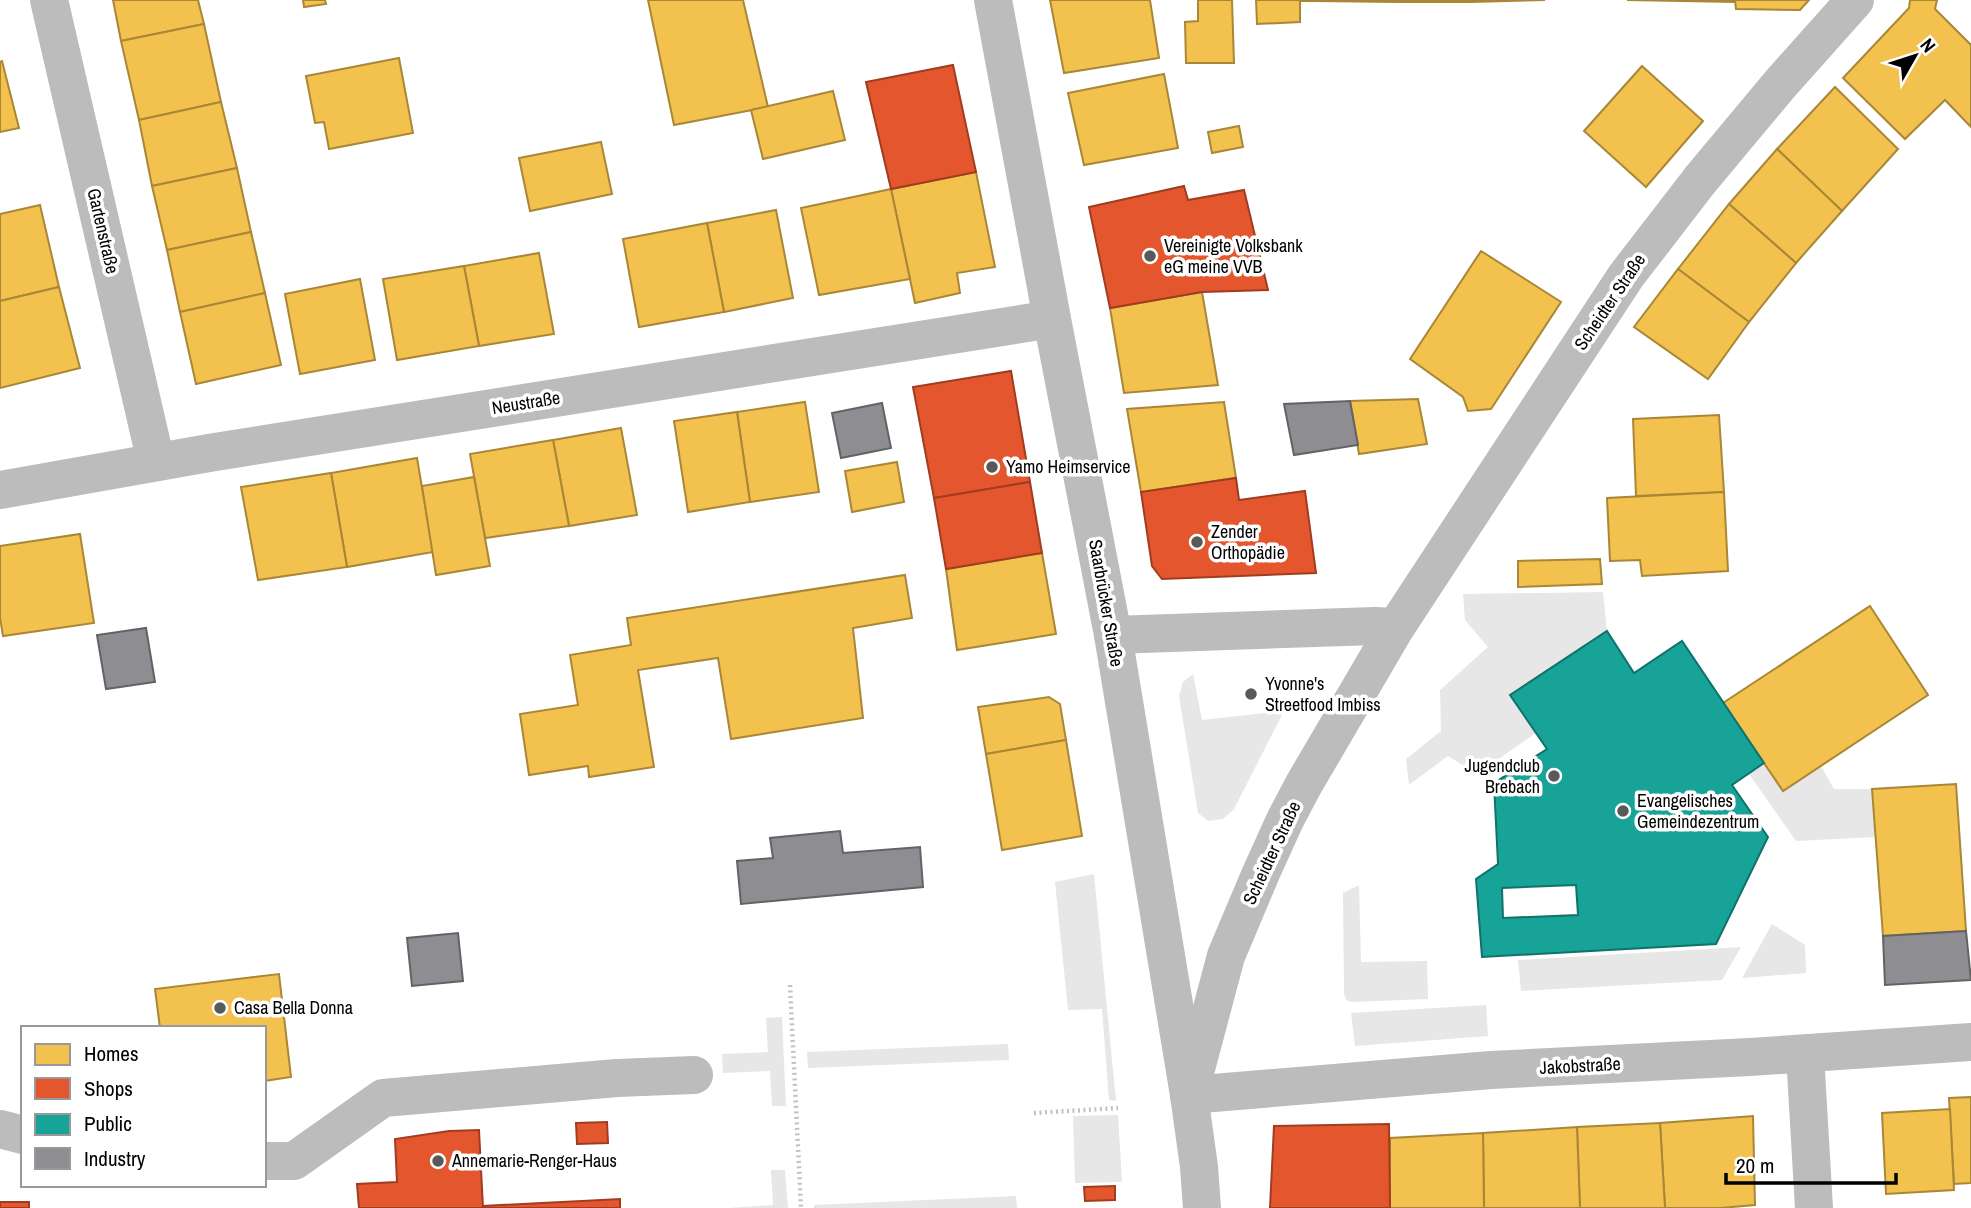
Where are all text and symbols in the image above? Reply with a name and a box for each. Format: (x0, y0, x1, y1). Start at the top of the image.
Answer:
north arrow (1880, 21, 1950, 91)
text: N (1915, 33, 1942, 58)
street label: Gartenstraße (82, 186, 125, 276)
place label: Vereinigte Volksbank eG meine VVB (1164, 233, 1303, 279)
marker: Vereinigte Volksbank eG meine VVB (1142, 248, 1158, 264)
street label: Scheidter Straße (1568, 248, 1651, 355)
street label: Neustraße (490, 385, 562, 420)
place label: Yamo Heimservice (1006, 454, 1130, 479)
marker: Yamo Heimservice (984, 459, 1000, 475)
place label: Zender Orthopädie (1211, 519, 1285, 565)
marker: Zender Orthopädie (1189, 534, 1205, 550)
street label: Saarbrücker Straße (1083, 537, 1130, 669)
place label: Yvonne's Streetfood Imbiss (1265, 671, 1381, 717)
marker: Yvonne's Streetfood Imbiss (1243, 686, 1259, 702)
place label: Jugendclub Brebach (1465, 753, 1540, 799)
marker: Jugendclub Brebach (1546, 768, 1562, 784)
place label: Evangelisches Gemeindezentrum (1637, 788, 1759, 834)
street label: Scheidter Straße (1237, 797, 1306, 909)
marker: Evangelisches Gemeindezentrum (1615, 803, 1631, 819)
place label: Casa Bella Donna (234, 995, 353, 1020)
marker: Casa Bella Donna (212, 1000, 228, 1016)
legend (21, 1026, 266, 1187)
text: Homes (84, 1039, 139, 1068)
street label: Jakobstraße (1539, 1051, 1621, 1080)
text: Shops (84, 1074, 133, 1103)
text: Public (84, 1109, 132, 1138)
scale bar (1726, 1142, 1896, 1186)
text: Industry (84, 1144, 146, 1173)
place label: Annemarie-Renger-Haus (451, 1148, 617, 1173)
text: 20 m (1736, 1151, 1774, 1180)
marker: Annemarie-Renger-Haus (430, 1153, 446, 1169)

